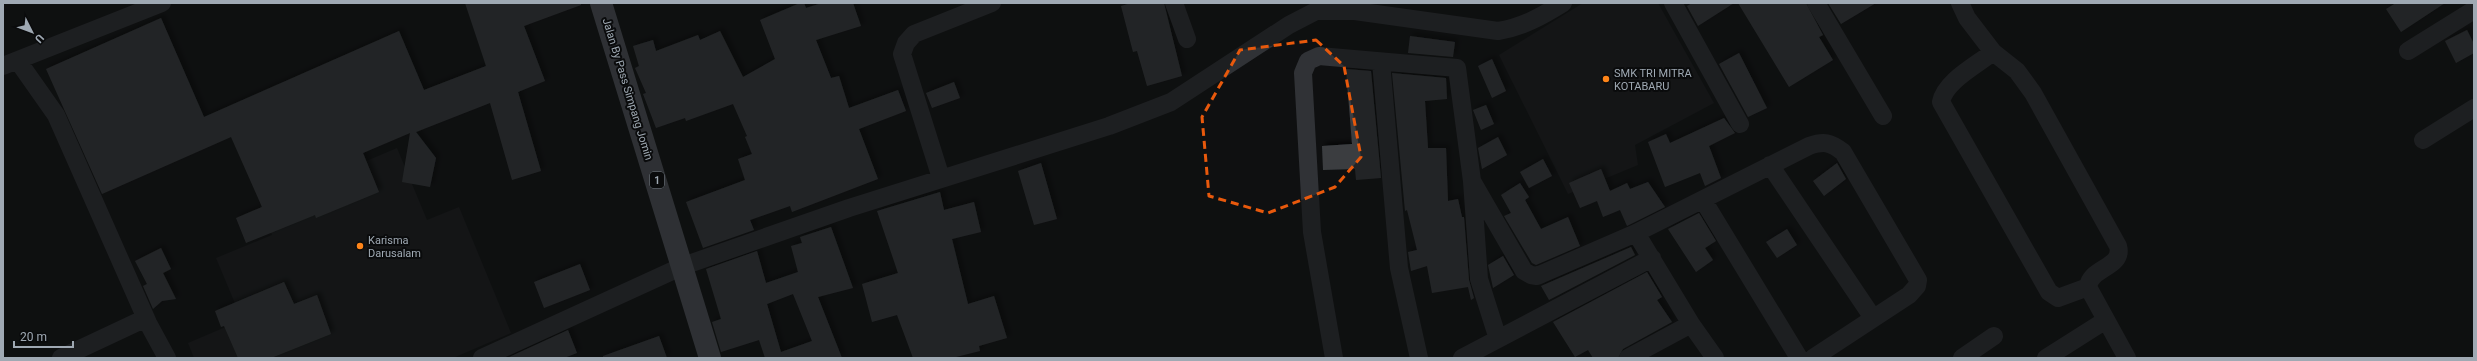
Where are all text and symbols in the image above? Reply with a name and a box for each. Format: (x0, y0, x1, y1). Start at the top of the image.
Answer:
north arrow (12, 12, 52, 52)
street label: Jalan By Pass Simpang Jomin (600, 16, 655, 162)
text: U (32, 31, 46, 45)
place label: SMK TRI MITRA KOTABARU (1614, 67, 1692, 93)
marker: SMK TRI MITRA KOTABARU (1601, 74, 1611, 84)
road number: 1 (650, 172, 664, 188)
place label: Karisma Darusalam (368, 234, 421, 260)
marker: Karisma Darusalam (355, 241, 365, 251)
scale bar (14, 323, 73, 349)
text: 20 m (20, 330, 47, 344)

